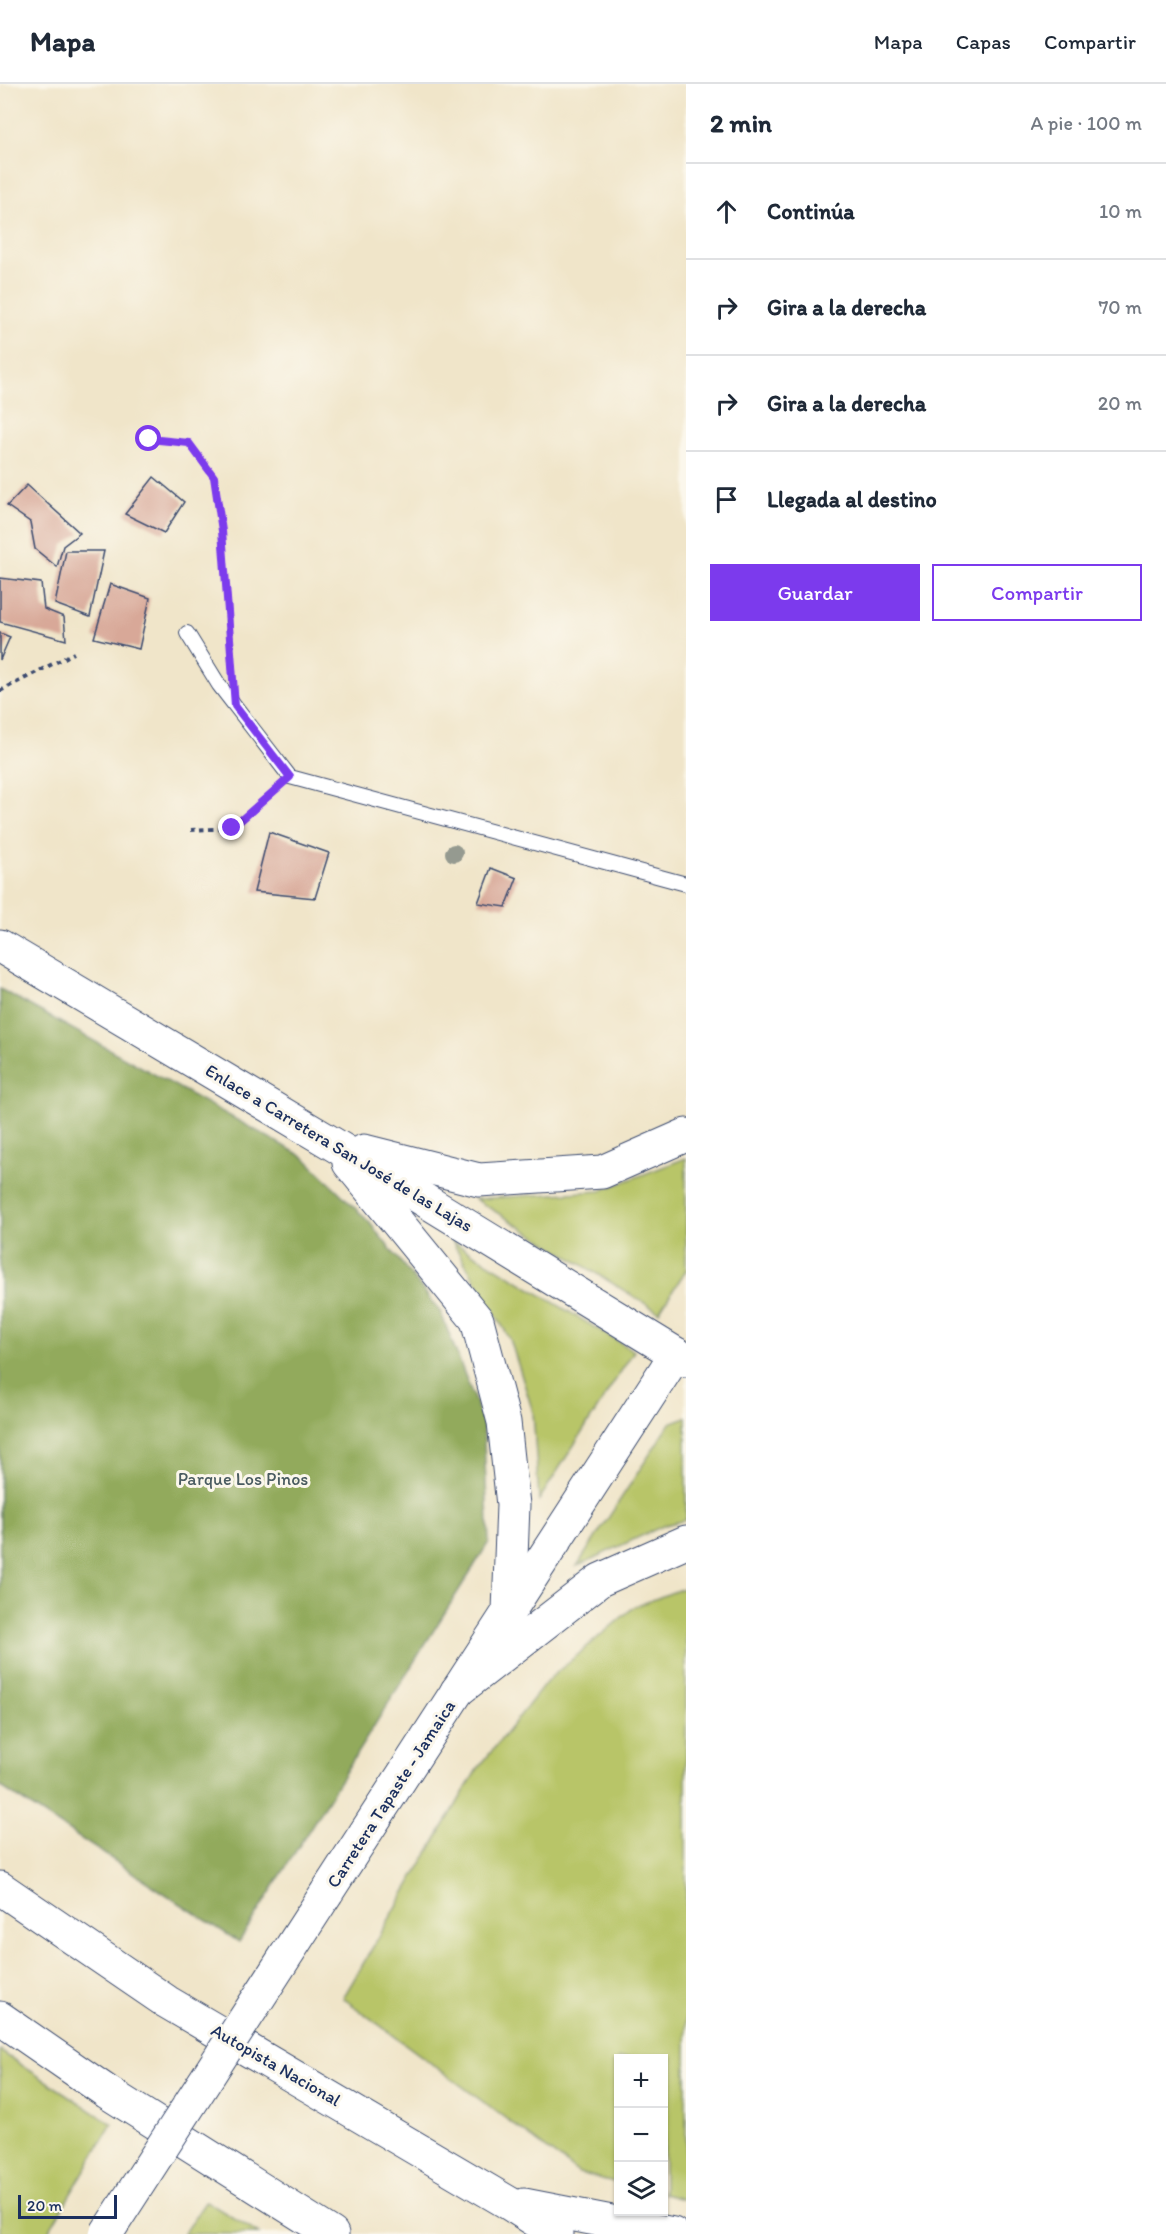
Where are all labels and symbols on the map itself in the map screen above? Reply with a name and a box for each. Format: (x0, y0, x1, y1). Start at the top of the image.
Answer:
route start (135, 425, 161, 451)
route end (218, 814, 244, 840)
street label: Enlace a Carretera San José de las Lajas (201, 1059, 477, 1237)
park label: Parque Los Pinos (178, 1468, 308, 1490)
street label: Carretera Tapaste - Jamaica (322, 1696, 460, 1892)
street label: Autopista Nacional (207, 2019, 345, 2111)
scale bar (18, 2192, 117, 2220)

